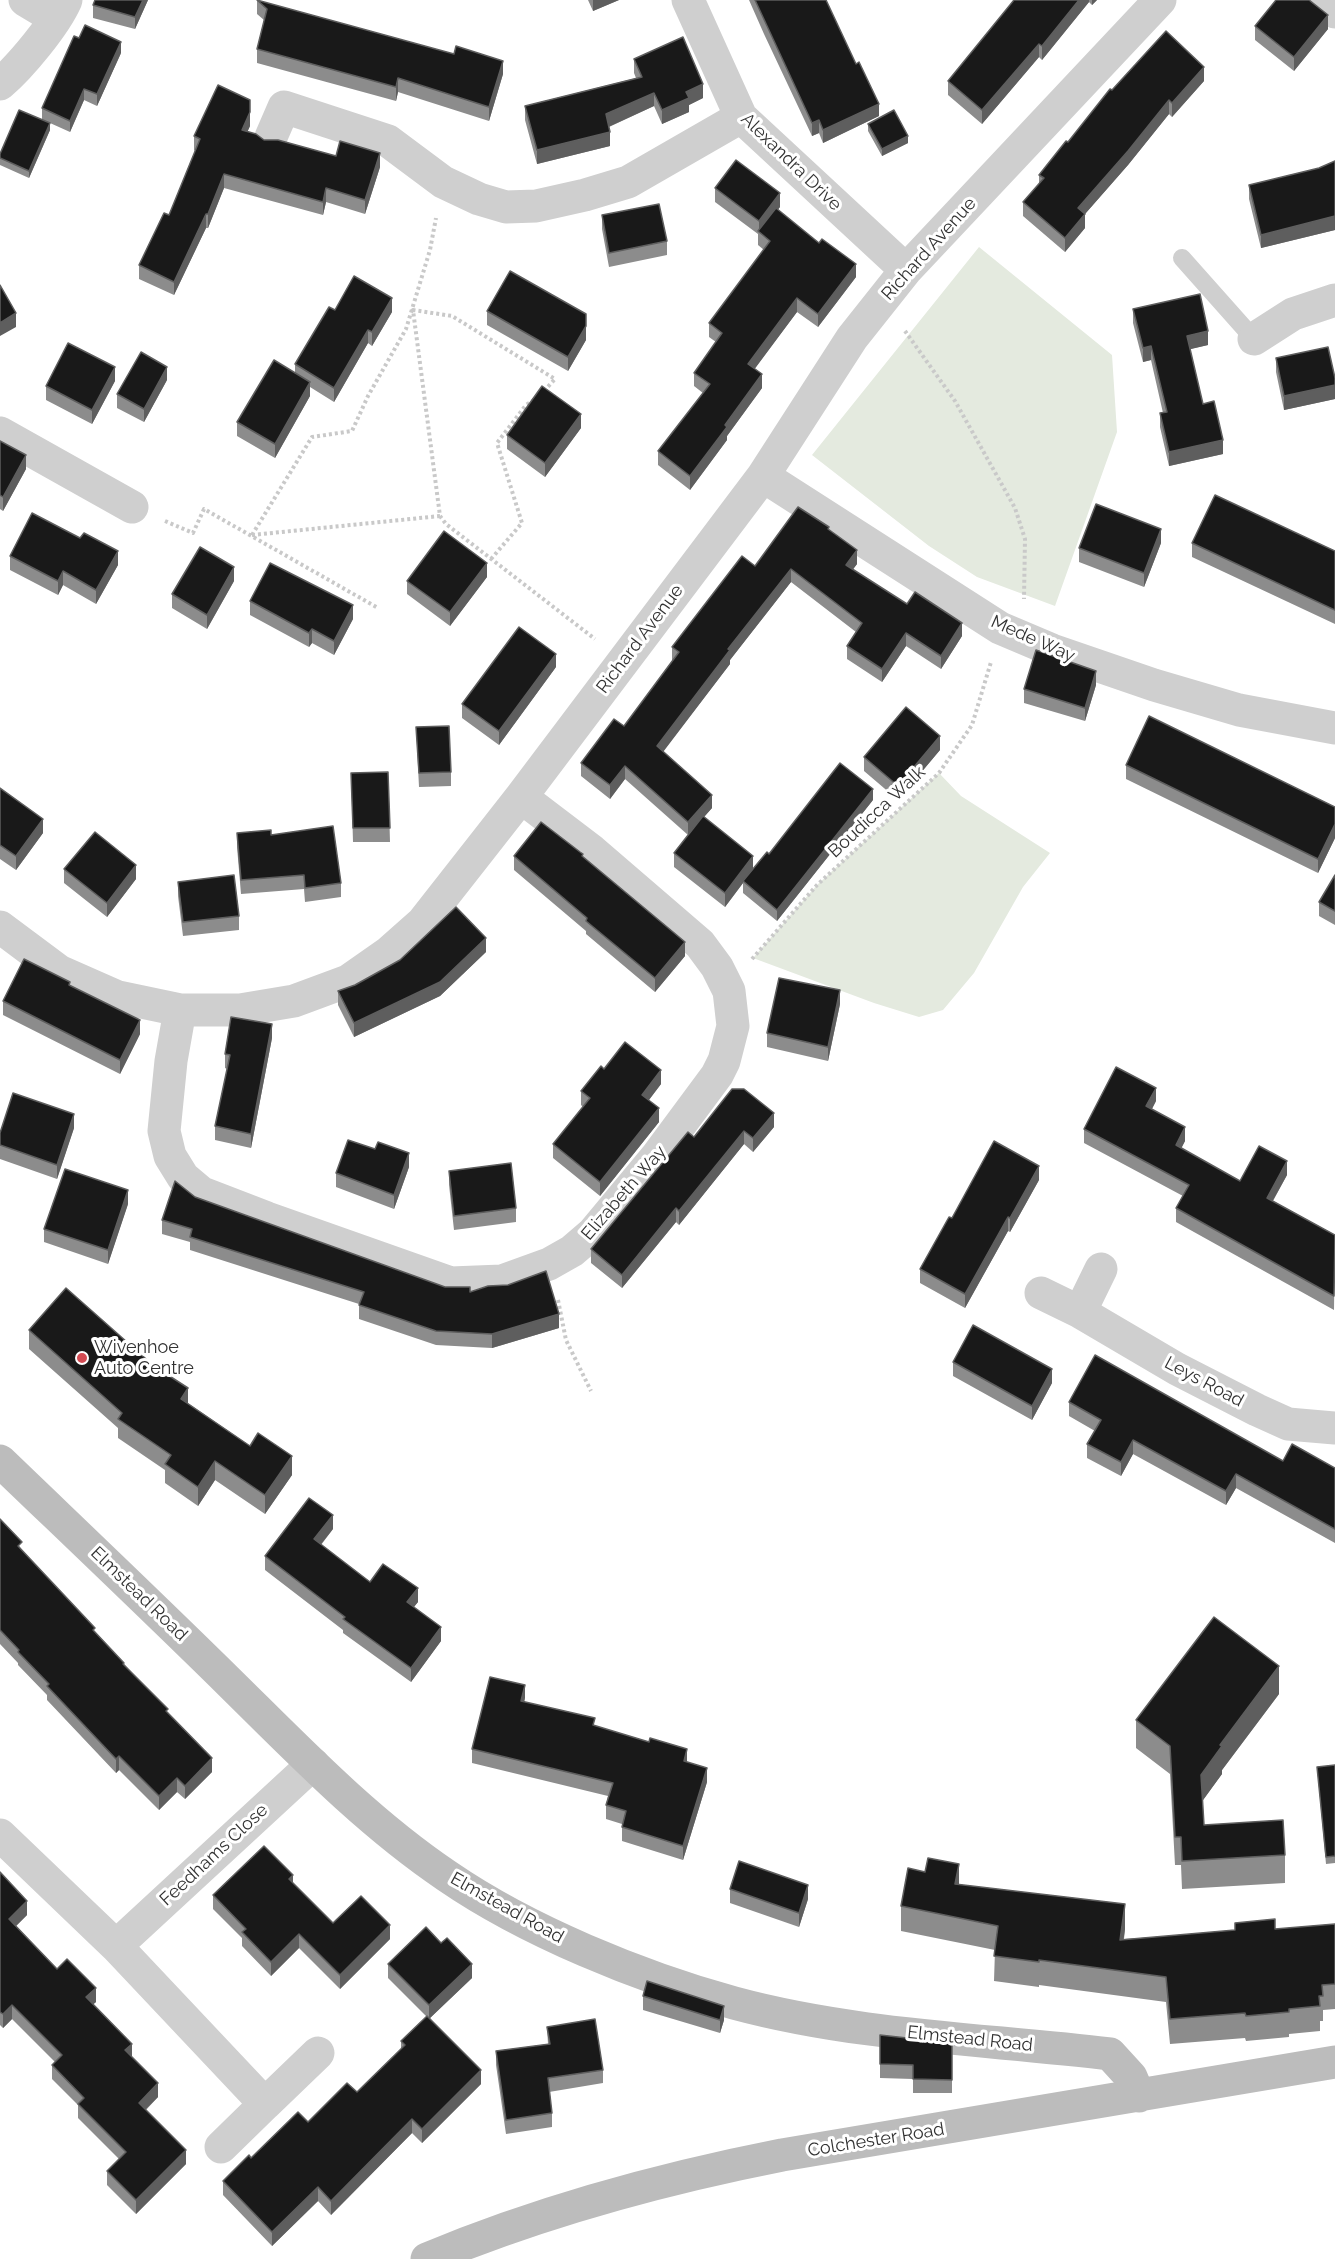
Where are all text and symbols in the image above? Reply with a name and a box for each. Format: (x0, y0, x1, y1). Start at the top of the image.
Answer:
street label: Alexandra Drive (736, 109, 846, 215)
street label: Richard Avenue (877, 193, 981, 305)
street label: Richard Avenue (592, 580, 688, 698)
street label: Mede Way (988, 611, 1078, 667)
street label: Boudicca Walk (824, 762, 930, 862)
street label: Elizabeth Way (577, 1141, 671, 1245)
place label: Wivenhoe Auto Centre (94, 1337, 194, 1380)
marker: Wivenhoe Auto Centre (75, 1351, 89, 1365)
street label: Leys Road (1161, 1352, 1247, 1412)
street label: Elmstead Road (86, 1542, 192, 1646)
street label: Feedhams Close (156, 1799, 272, 1911)
street label: Elmstead Road (447, 1868, 567, 1948)
street label: Elmstead Road (906, 2022, 1034, 2056)
street label: Colchester Road (806, 2119, 946, 2161)

